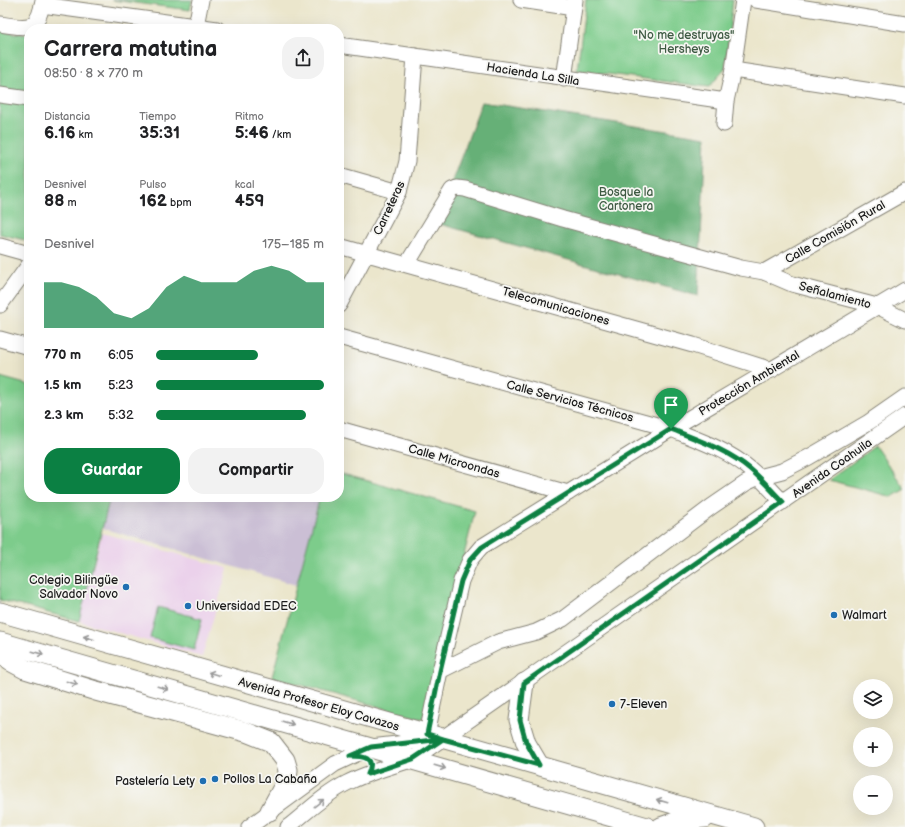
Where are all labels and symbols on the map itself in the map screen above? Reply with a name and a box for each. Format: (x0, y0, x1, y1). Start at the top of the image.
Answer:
park label: "No me destruyas" Hersheys (634, 28, 734, 57)
street label: Hacienda La Silla (485, 60, 581, 89)
street label: Carreteras (370, 179, 409, 238)
park label: Bosque la Cartonera (599, 185, 654, 214)
street label: Calle Comisión Rural (782, 198, 888, 267)
street label: Señalamiento (797, 279, 873, 312)
street label: Telecomunicaciones (500, 284, 611, 329)
street label: Protección Ambiental (696, 347, 802, 419)
street label: Calle Servicios Técnicos (505, 377, 635, 426)
pin (654, 388, 688, 429)
street label: Avenida Coahuila (790, 435, 875, 501)
street label: Calle Microondas (406, 441, 501, 482)
place label: Colegio Bilingüe Salvador Novo (29, 573, 118, 602)
marker: Colegio Bilingüe Salvador Novo (121, 582, 131, 592)
place label: Universidad EDEC (196, 599, 297, 614)
marker: Universidad EDEC (183, 601, 193, 611)
place label: Walmart (842, 608, 887, 623)
marker: Walmart (829, 610, 839, 620)
one-way arrow (83, 634, 96, 641)
one-way arrow (31, 649, 44, 657)
one-way arrow (208, 670, 221, 677)
street label: Avenida Profesor Eloy Cavazos (237, 674, 401, 735)
one-way arrow (65, 680, 78, 687)
one-way arrow (156, 685, 169, 692)
place label: 7-Eleven (620, 697, 668, 712)
marker: 7-Eleven (607, 699, 617, 709)
one-way arrow (281, 720, 294, 728)
one-way arrow (433, 764, 446, 771)
place label: Pollos La Cabaña (223, 772, 317, 787)
place label: Pastelería Lety (115, 774, 196, 789)
marker: Pollos La Cabaña (210, 774, 220, 784)
marker: Pastelería Lety (198, 776, 208, 786)
one-way arrow (656, 797, 669, 804)
one-way arrow (313, 798, 324, 807)

